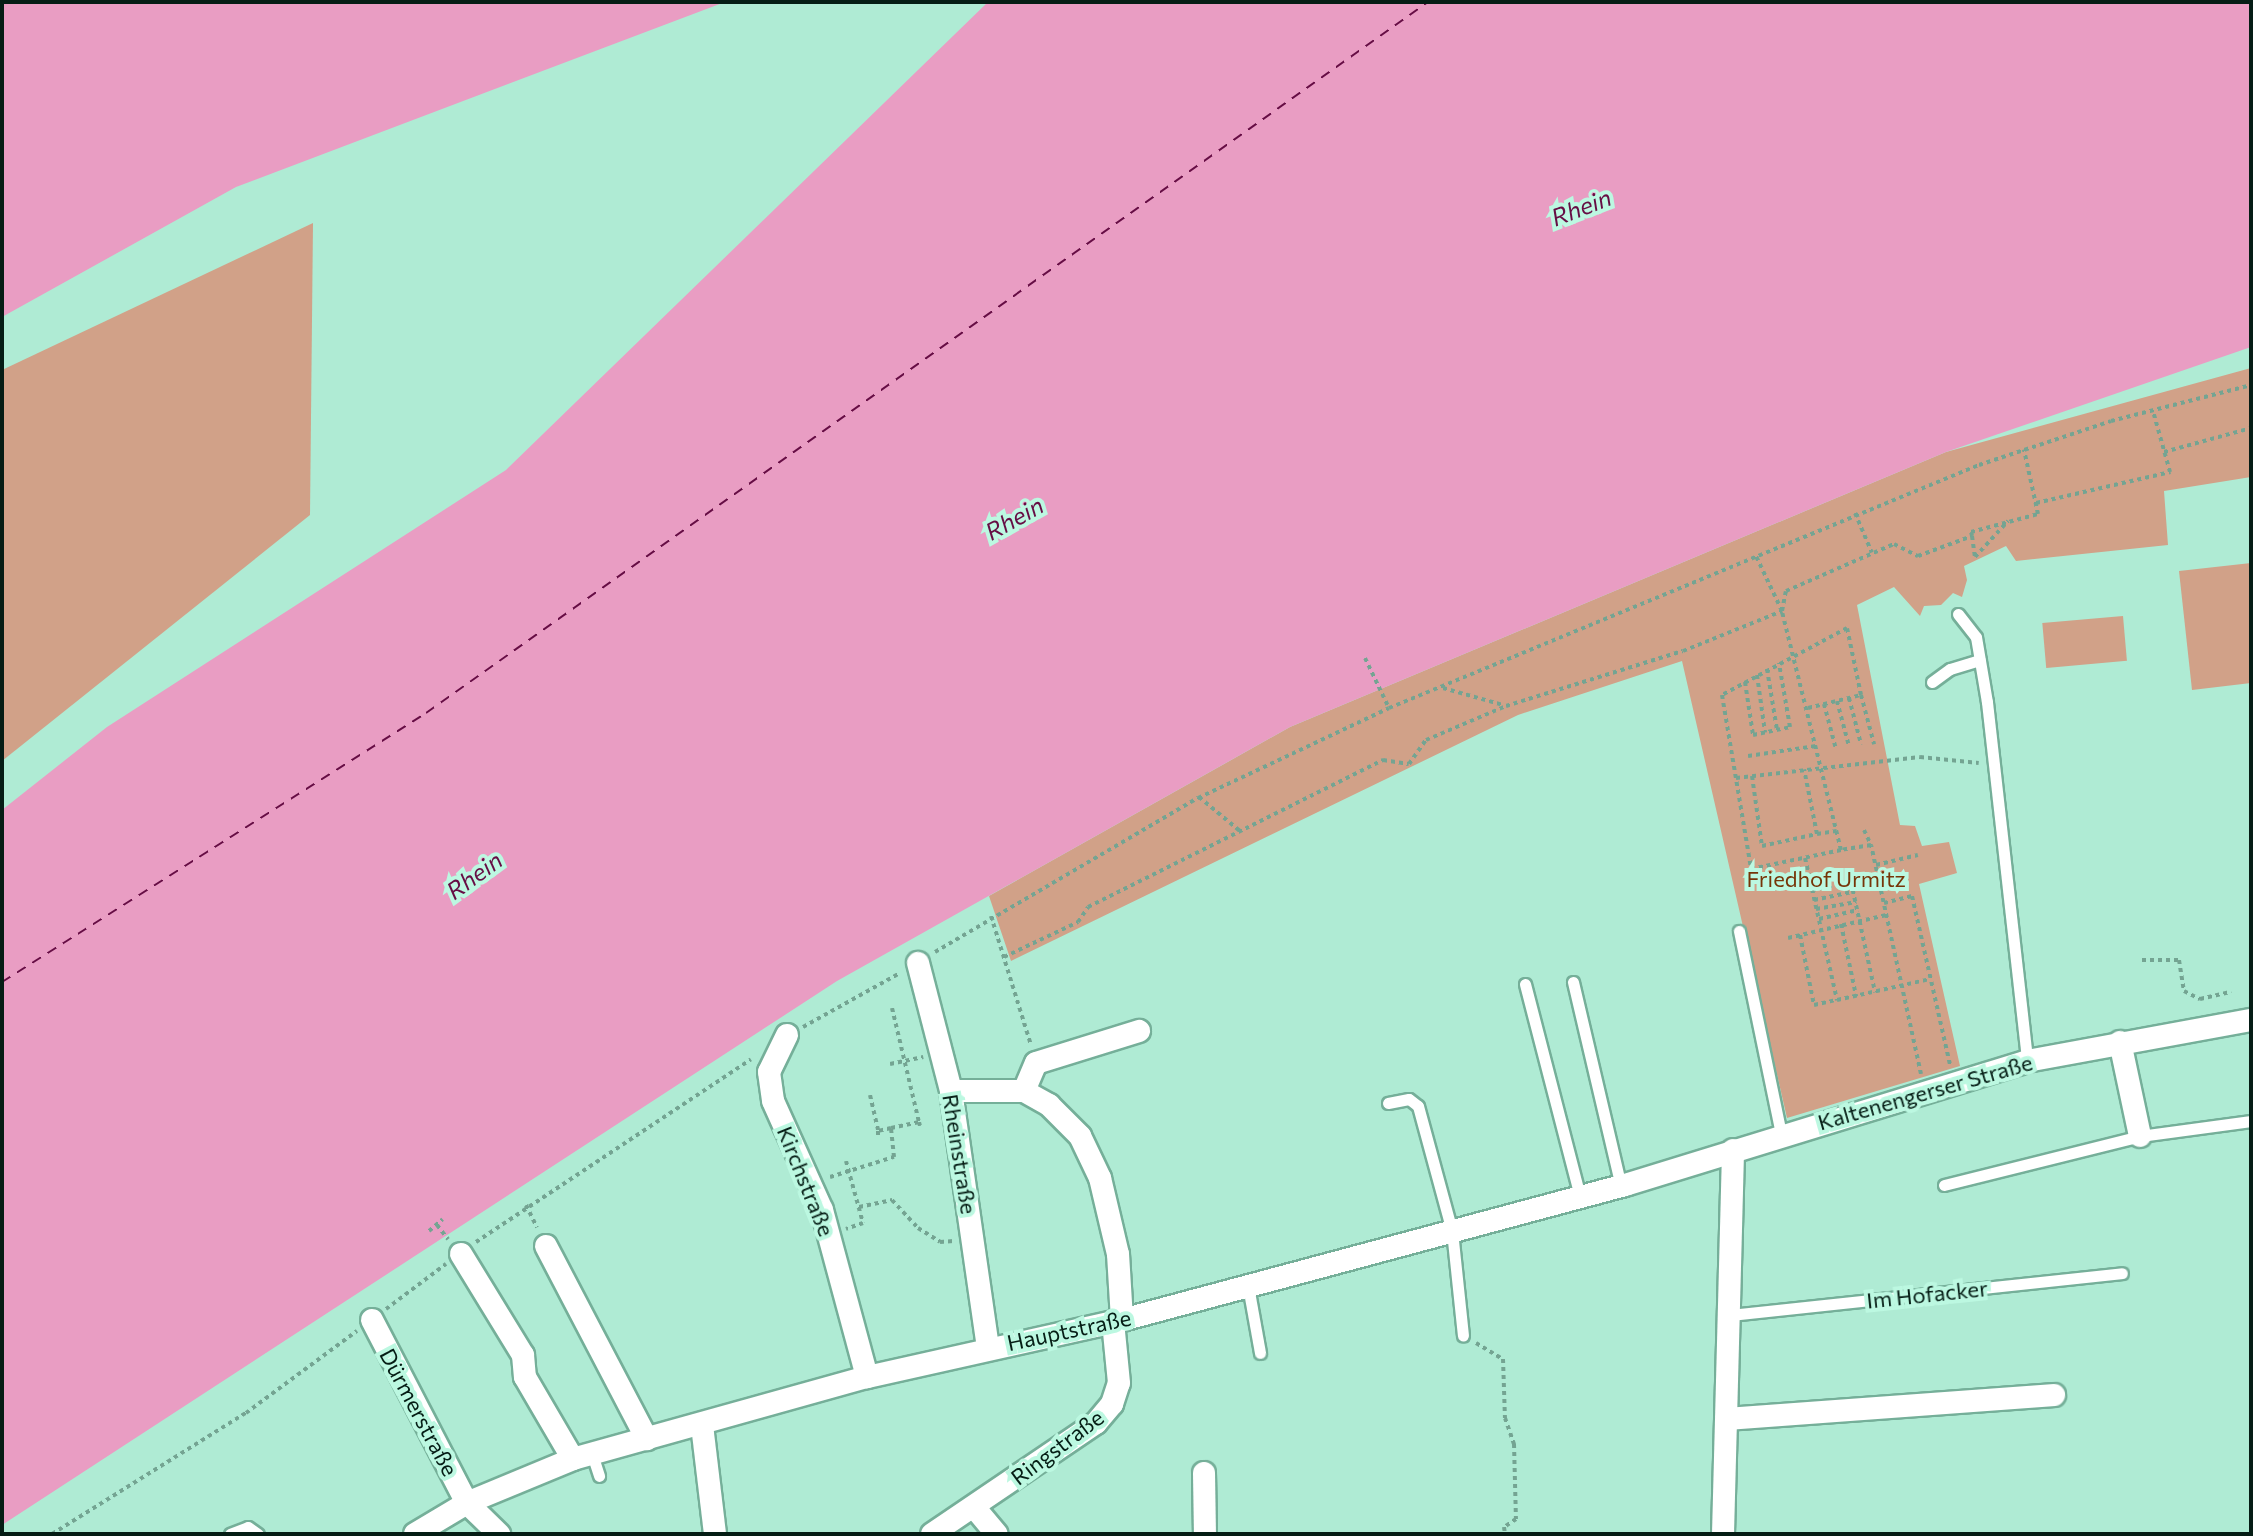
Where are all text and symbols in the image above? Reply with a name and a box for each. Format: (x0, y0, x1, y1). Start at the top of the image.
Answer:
water label: Rhein (1547, 182, 1615, 232)
water label: Rhein (980, 490, 1048, 546)
water label: Rhein (440, 845, 508, 905)
park label: Friedhof Urmitz (1746, 866, 1906, 892)
street label: Kaltenengerser Straße (1815, 1049, 2035, 1135)
street label: Rheinstraße (937, 1092, 983, 1216)
street label: Kirchstraße (772, 1122, 840, 1240)
street label: Im Hofacker (1865, 1275, 1989, 1313)
street label: Hauptstraße (1005, 1304, 1133, 1356)
street label: Dürmerstraße (374, 1344, 464, 1480)
street label: Ringstraße (1006, 1404, 1108, 1490)

